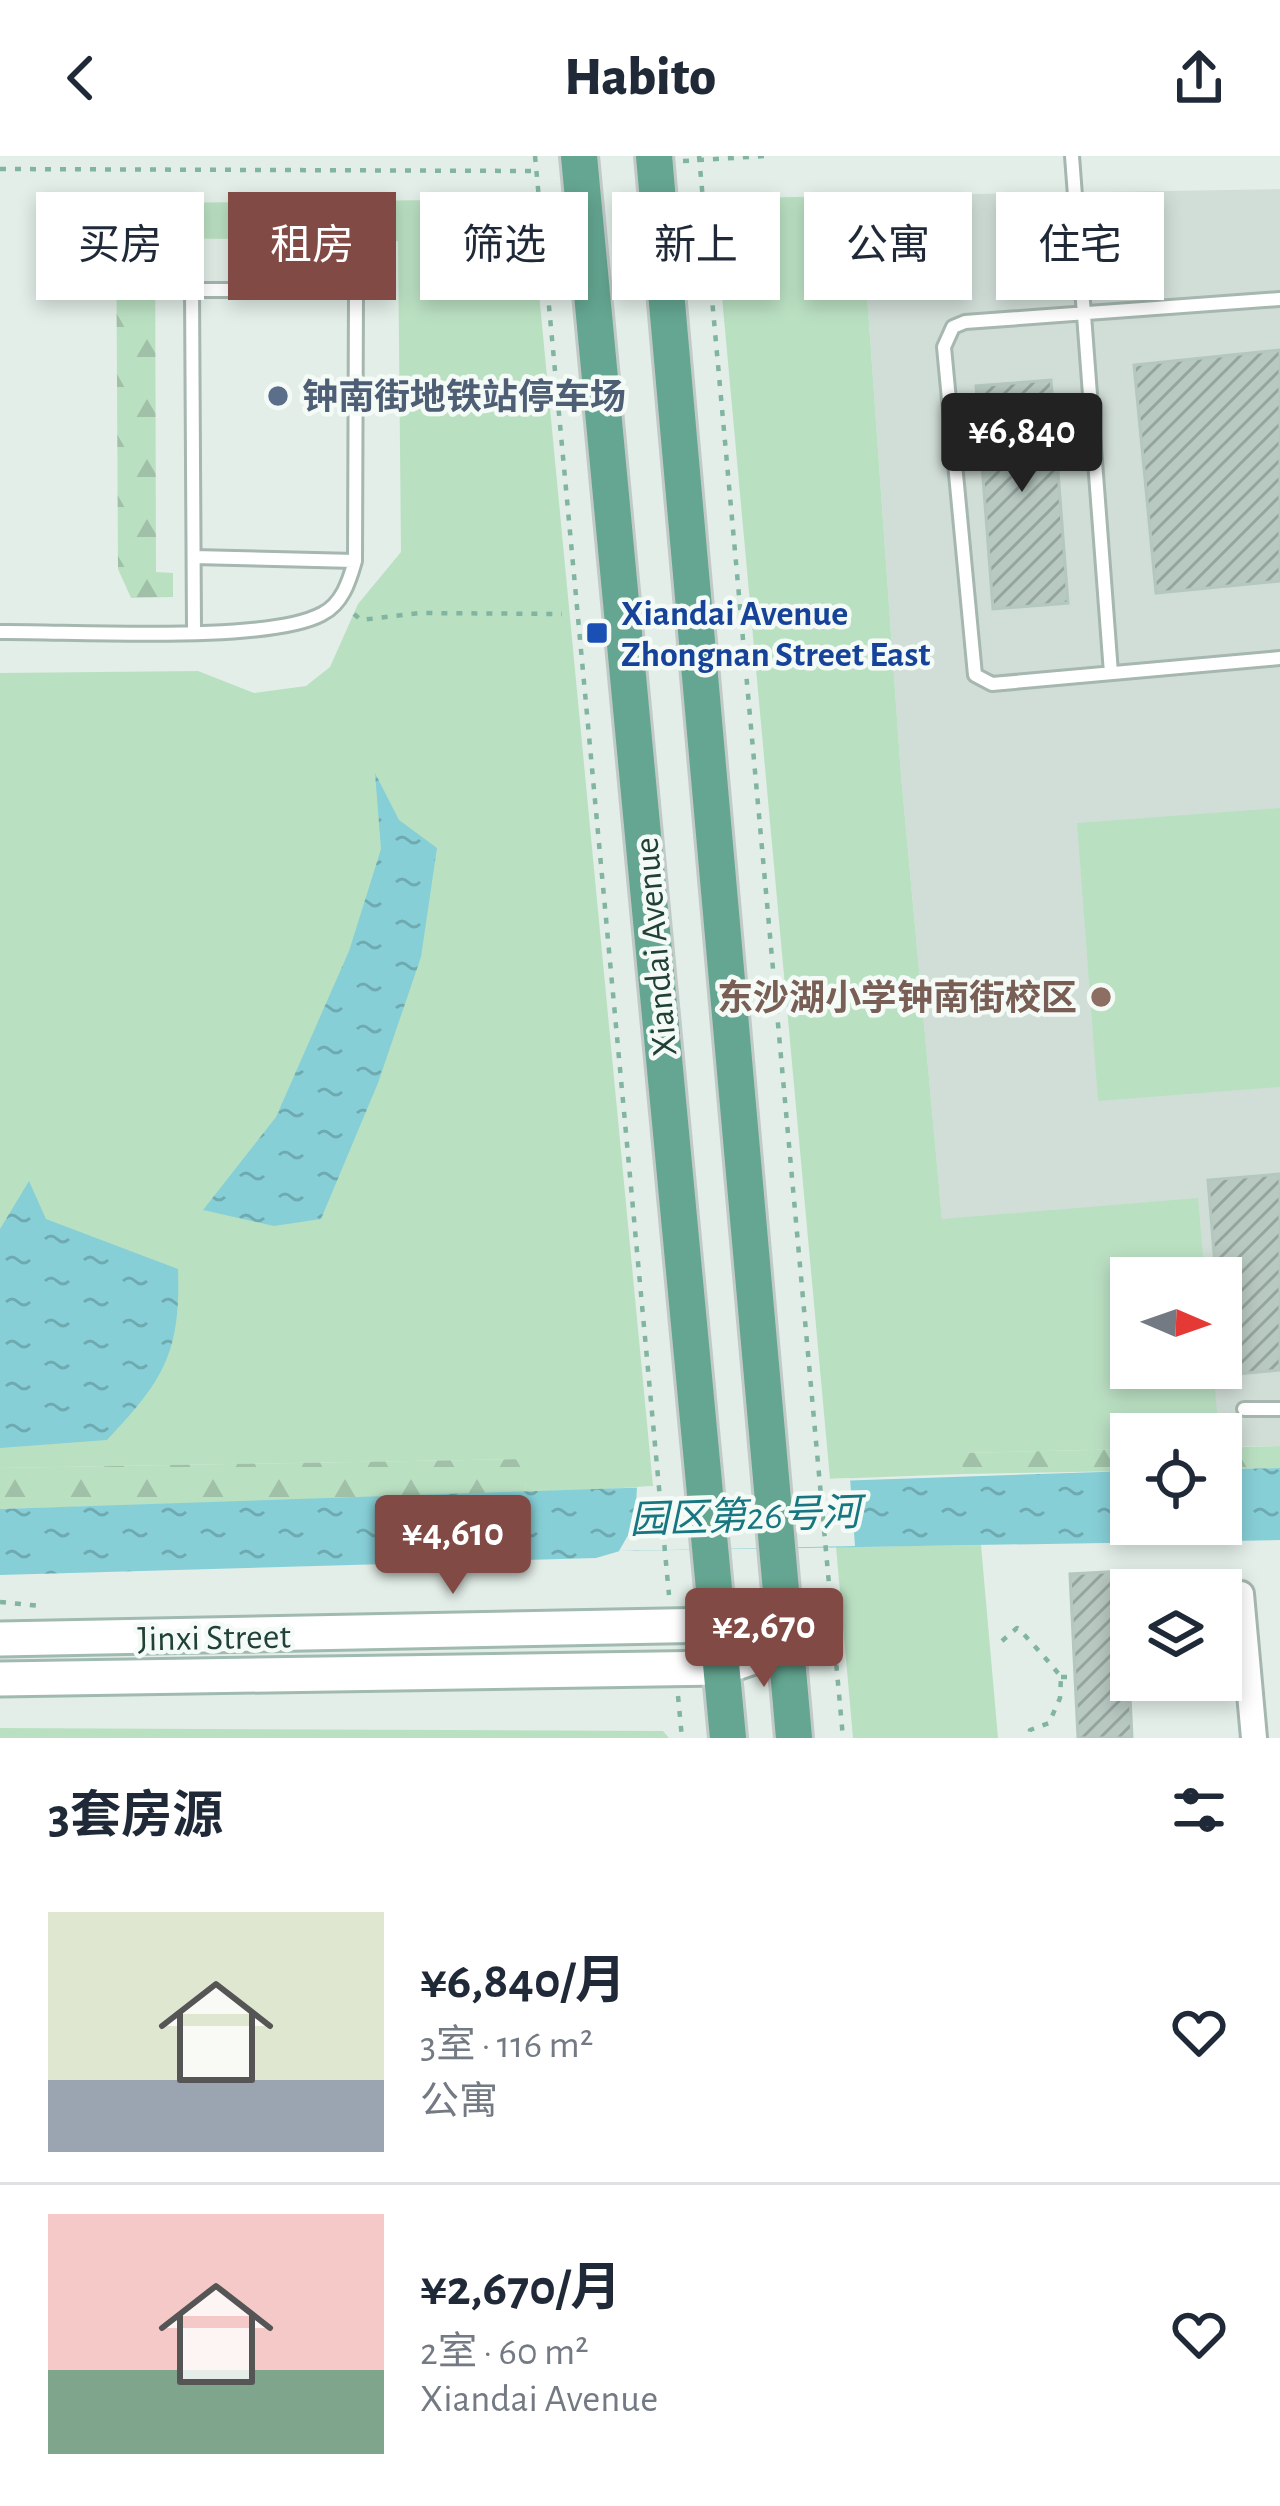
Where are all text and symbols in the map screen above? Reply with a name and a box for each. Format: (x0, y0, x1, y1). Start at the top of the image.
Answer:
icon: back (48, 45, 114, 111)
icon: share (1166, 45, 1232, 111)
text: Habito (564, 51, 716, 105)
chip: 买房 (36, 192, 204, 300)
chip: 租房 (228, 192, 396, 300)
chip: 筛选 (420, 192, 588, 300)
chip: 新上 (612, 192, 780, 300)
chip: 公寓 (804, 192, 972, 300)
chip: 住宅 (996, 192, 1164, 300)
place label: 钟南街地铁站停车场 (302, 377, 626, 416)
marker: 钟南街地铁站停车场 (265, 383, 291, 409)
pin: ¥6,840 (924, 393, 1120, 495)
text: ¥6,840 (968, 412, 1076, 451)
place label: Xiandai Avenue Zhongnan Street East (621, 596, 930, 673)
marker: Xiandai Avenue Zhongnan Street East (584, 620, 610, 646)
street label: Xiandai Avenue (628, 836, 684, 1058)
place label: 东沙湖小学钟南街校区 (717, 979, 1077, 1017)
marker: 东沙湖小学钟南街校区 (1088, 984, 1114, 1010)
north arrow (1110, 1257, 1242, 1389)
map controls (1110, 1257, 1242, 1701)
button: locate (1110, 1413, 1242, 1545)
water label: 园区第26号河 (629, 1492, 868, 1541)
pin: ¥4,610 (355, 1495, 551, 1597)
text: ¥4,610 (402, 1514, 504, 1553)
button: layers (1110, 1569, 1242, 1701)
pin: ¥2,670 (666, 1588, 862, 1690)
text: ¥2,670 (712, 1607, 816, 1646)
street label: Jinxi Street (137, 1619, 292, 1657)
icon: filters (1166, 1777, 1232, 1843)
text: 3套房源 (48, 1791, 223, 1842)
text: ¥6,840/月 (420, 1956, 626, 2007)
icon: home (144, 1960, 288, 2104)
icon: heart (1166, 1999, 1232, 2065)
text: 3室 · 116 m² (420, 2026, 593, 2065)
text: 公寓 (420, 2083, 498, 2122)
icon: home (144, 2262, 288, 2406)
text: ¥2,670/月 (420, 2263, 621, 2314)
icon: heart (1166, 2301, 1232, 2367)
text: 2室 · 60 m² (420, 2333, 589, 2372)
text: Xiandai Avenue (420, 2380, 658, 2419)

